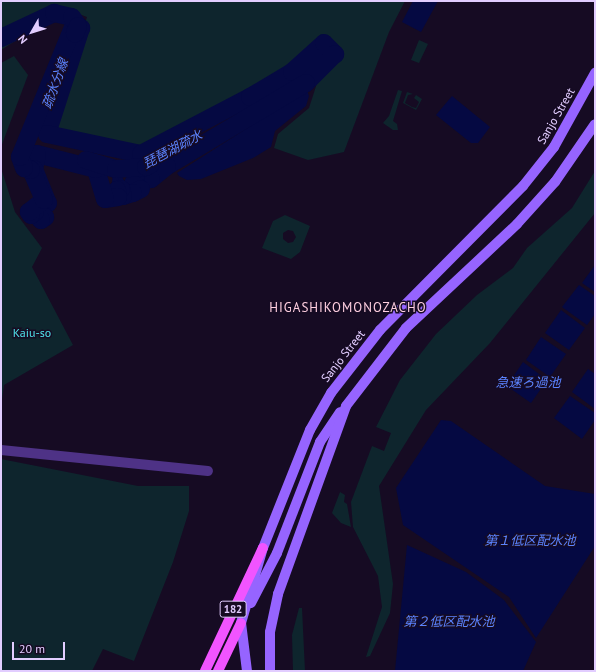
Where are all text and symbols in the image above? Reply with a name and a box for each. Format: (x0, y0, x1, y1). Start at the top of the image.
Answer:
north arrow (12, 12, 52, 52)
text: N (15, 32, 30, 47)
water label: 疏水分線 (40, 57, 72, 111)
street label: Sanjo Street (534, 85, 578, 147)
water label: 琵琶湖疏水 (141, 128, 205, 172)
district label: HIGASHIKOMONOZACHO (269, 300, 427, 316)
park label: Kaiu-so (13, 326, 51, 340)
street label: Sanjo Street (318, 327, 368, 385)
water label: 急速ろ過池 (496, 375, 560, 391)
water label: 第１低区配水池 (485, 533, 575, 549)
road number: 182 (219, 600, 247, 618)
water label: 第２低区配水池 (404, 614, 494, 630)
scale bar (14, 634, 67, 660)
text: 20 m (19, 641, 45, 656)

